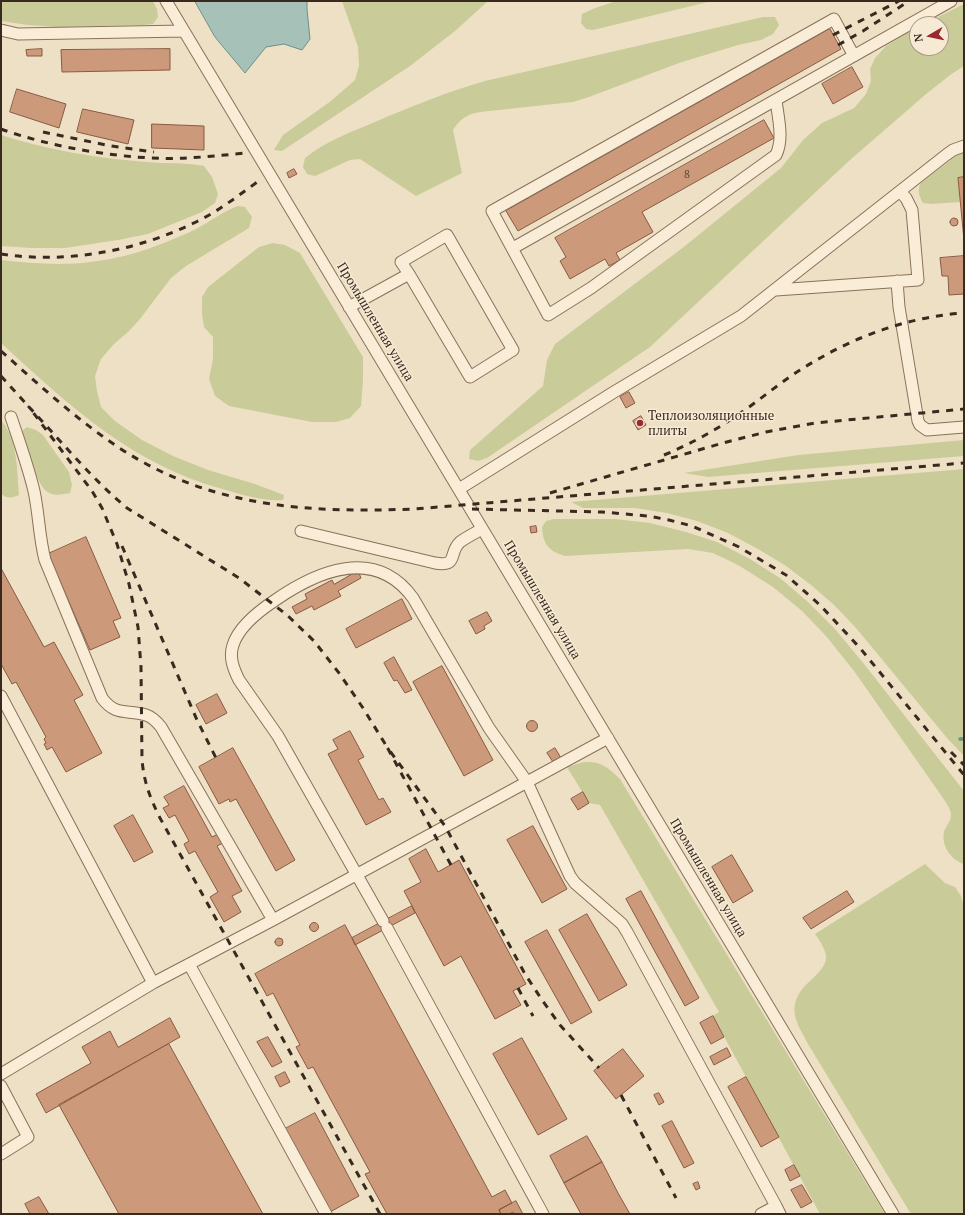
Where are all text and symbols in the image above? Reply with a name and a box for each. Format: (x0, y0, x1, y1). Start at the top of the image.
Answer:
north arrow (909, 16, 949, 56)
text: N (911, 33, 926, 43)
house number: 8 (684, 168, 690, 182)
street label: Промышленная улица (333, 260, 417, 384)
place label: Теплоизоляционные плиты (648, 408, 774, 439)
marker: Теплоизоляционные плиты (635, 418, 645, 428)
street label: Промышленная улица (500, 538, 584, 662)
street label: Промышленная улица (666, 816, 750, 940)

